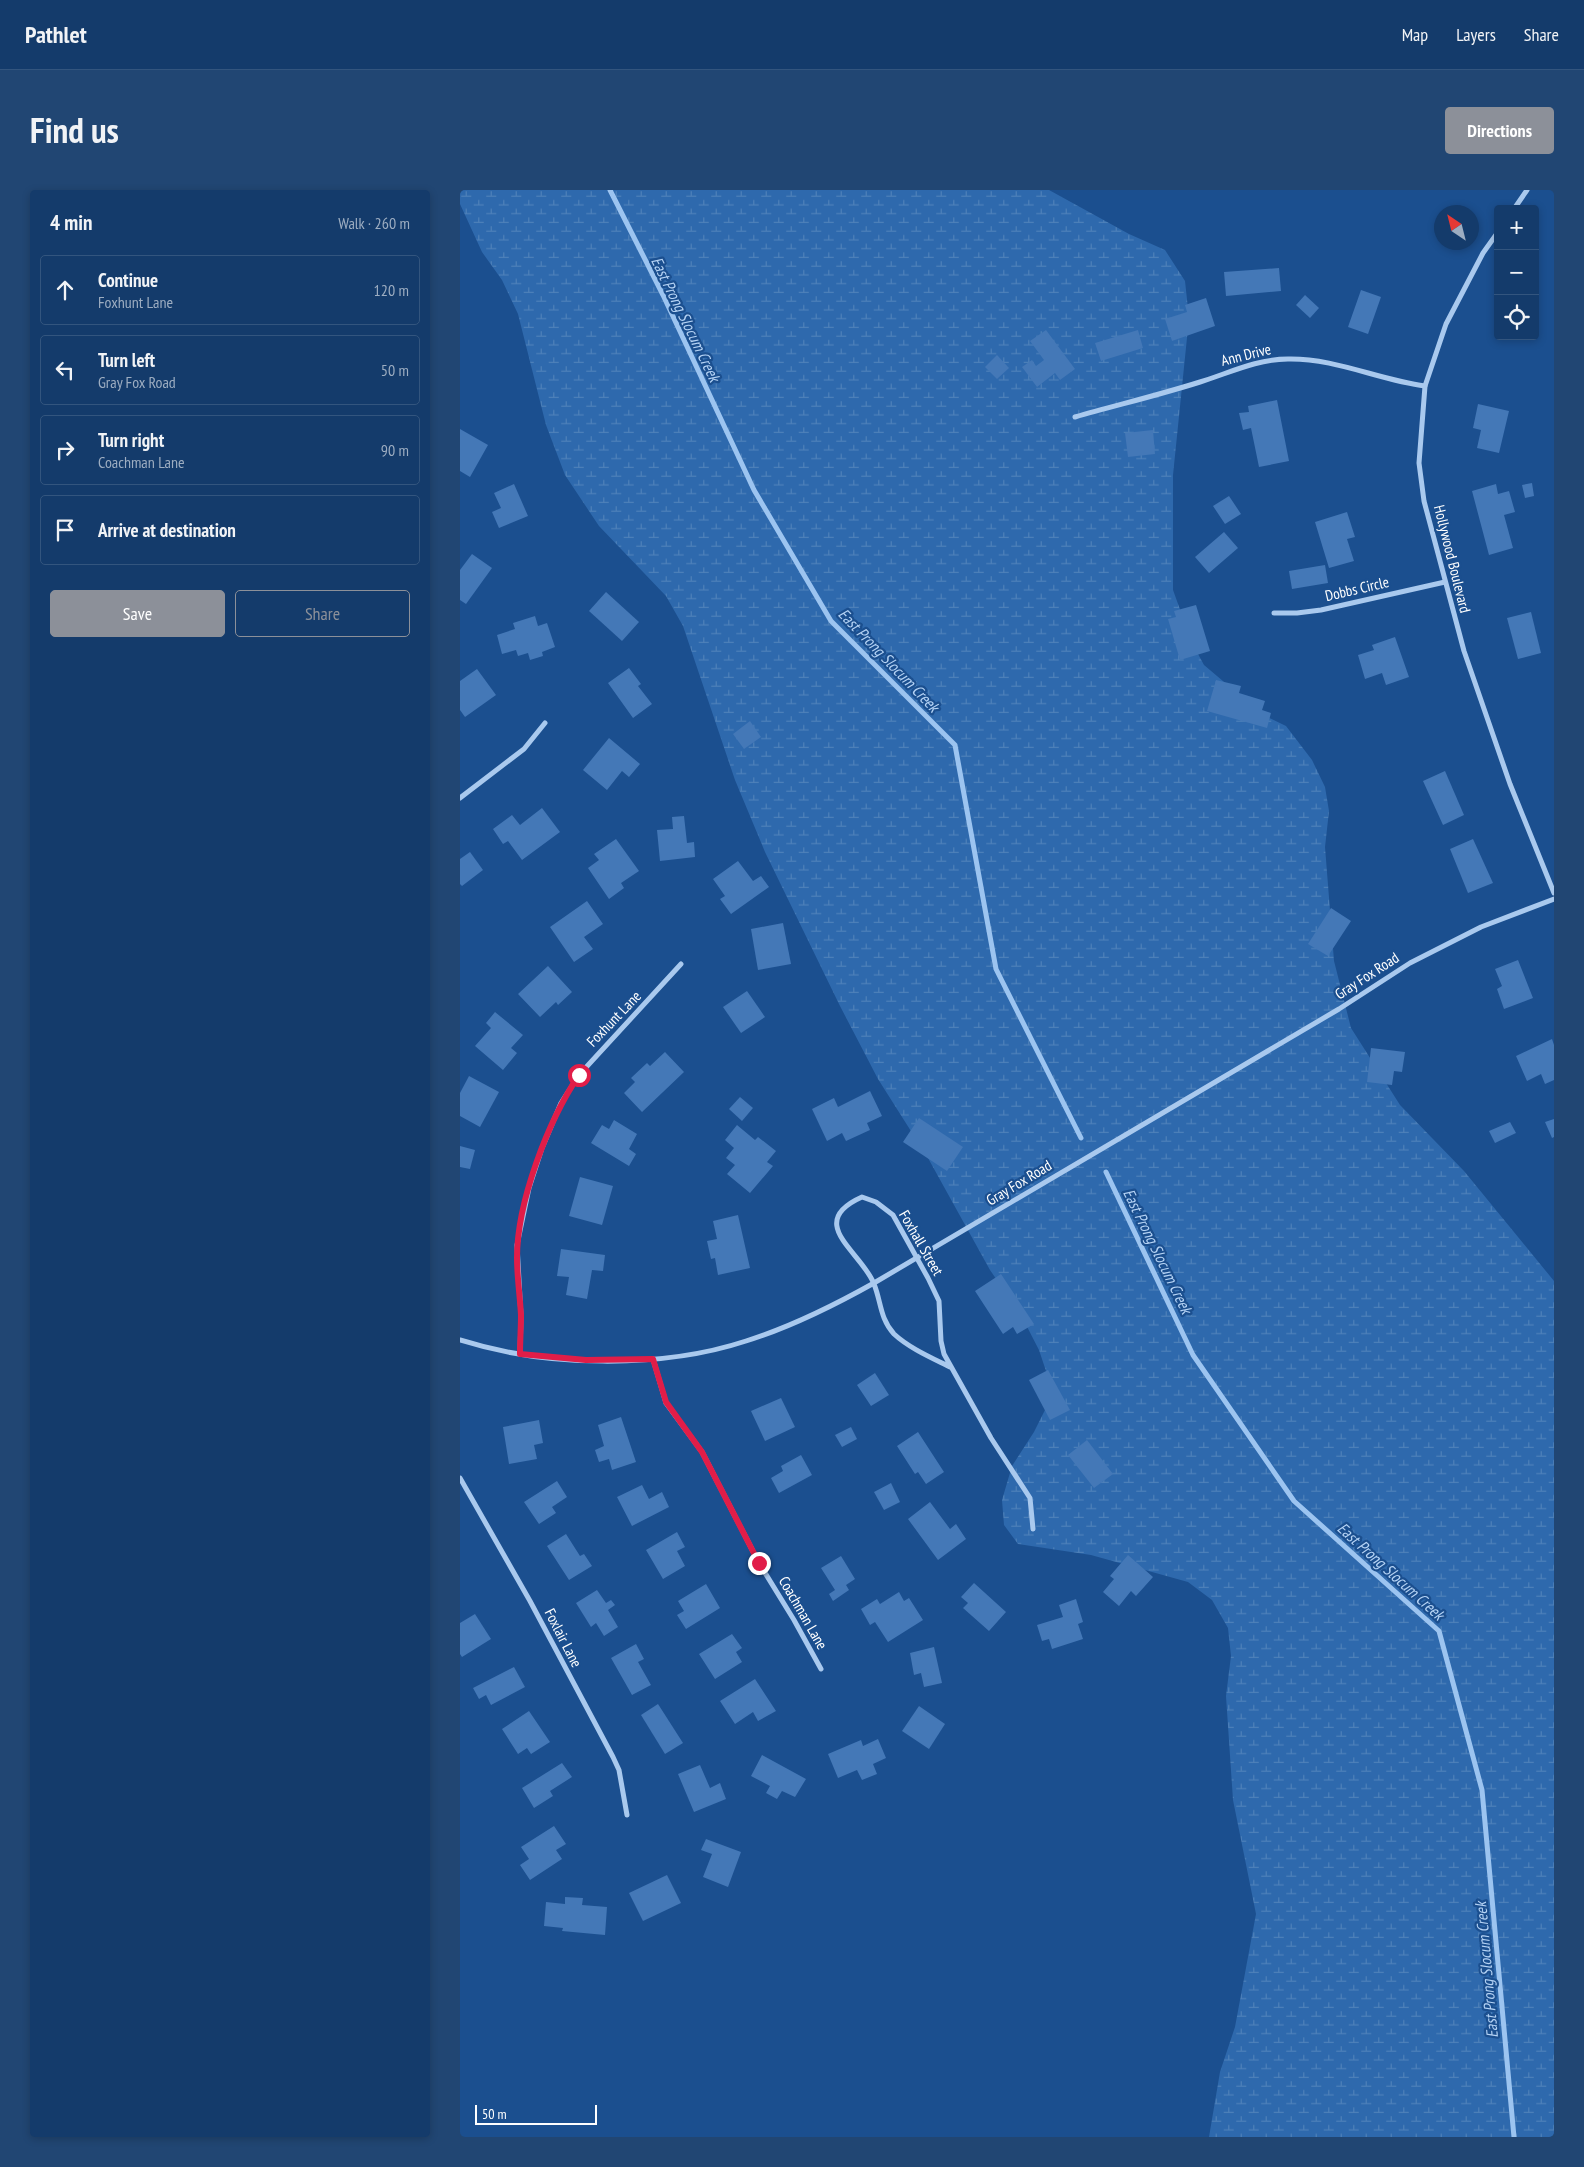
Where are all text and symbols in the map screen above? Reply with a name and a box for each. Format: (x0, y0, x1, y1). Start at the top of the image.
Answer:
text: Pathlet (25, 19, 87, 50)
text: Map (1402, 23, 1428, 46)
text: Layers (1456, 23, 1496, 46)
text: Share (1524, 23, 1559, 46)
text: Find us (30, 107, 119, 153)
button: Directions (1445, 107, 1554, 154)
north arrow (1434, 205, 1479, 250)
map controls (1494, 205, 1539, 340)
button: + (1494, 205, 1539, 250)
text: 4 min (50, 209, 92, 236)
text: Walk · 260 m (338, 213, 410, 233)
button: − (1494, 250, 1539, 295)
water label: East Prong Slocum Creek (647, 253, 726, 386)
text: Continue (98, 268, 158, 292)
icon: ahead (51, 276, 79, 304)
text: 120 m (374, 280, 409, 300)
text: Foxhunt Lane (98, 292, 173, 312)
button: locate (1494, 295, 1539, 340)
street label: Ann Drive (1219, 339, 1273, 370)
text: Turn left (98, 348, 155, 372)
icon: left (51, 356, 79, 384)
text: 50 m (381, 360, 409, 380)
text: Gray Fox Road (98, 372, 176, 392)
text: Turn right (98, 428, 164, 452)
icon: right (51, 436, 79, 464)
text: 90 m (381, 440, 409, 460)
text: Coachman Lane (98, 452, 185, 472)
street label: Hollywood Boulevard (1430, 503, 1475, 615)
icon: arrive (51, 516, 79, 544)
text: Arrive at destination (98, 518, 236, 542)
street label: Dobbs Circle (1323, 572, 1391, 605)
button: Save (50, 590, 225, 637)
button: Share (235, 590, 410, 637)
water label: East Prong Slocum Creek (834, 604, 945, 717)
street label: Gray Fox Road (1331, 948, 1402, 1003)
street label: Foxhunt Lane (582, 987, 645, 1051)
route start (568, 1064, 591, 1087)
street label: Gray Fox Road (983, 1156, 1055, 1209)
water label: East Prong Slocum Creek (1119, 1185, 1198, 1318)
street label: Foxhall Street (895, 1207, 948, 1279)
water label: East Prong Slocum Creek (1334, 1518, 1450, 1625)
route end (748, 1552, 771, 1575)
street label: Coachman Lane (775, 1573, 832, 1653)
street label: Foxlair Lane (541, 1605, 586, 1670)
water label: East Prong Slocum Creek (1470, 1899, 1502, 2039)
scale bar (475, 2102, 598, 2125)
text: 50 m (482, 2105, 507, 2123)

